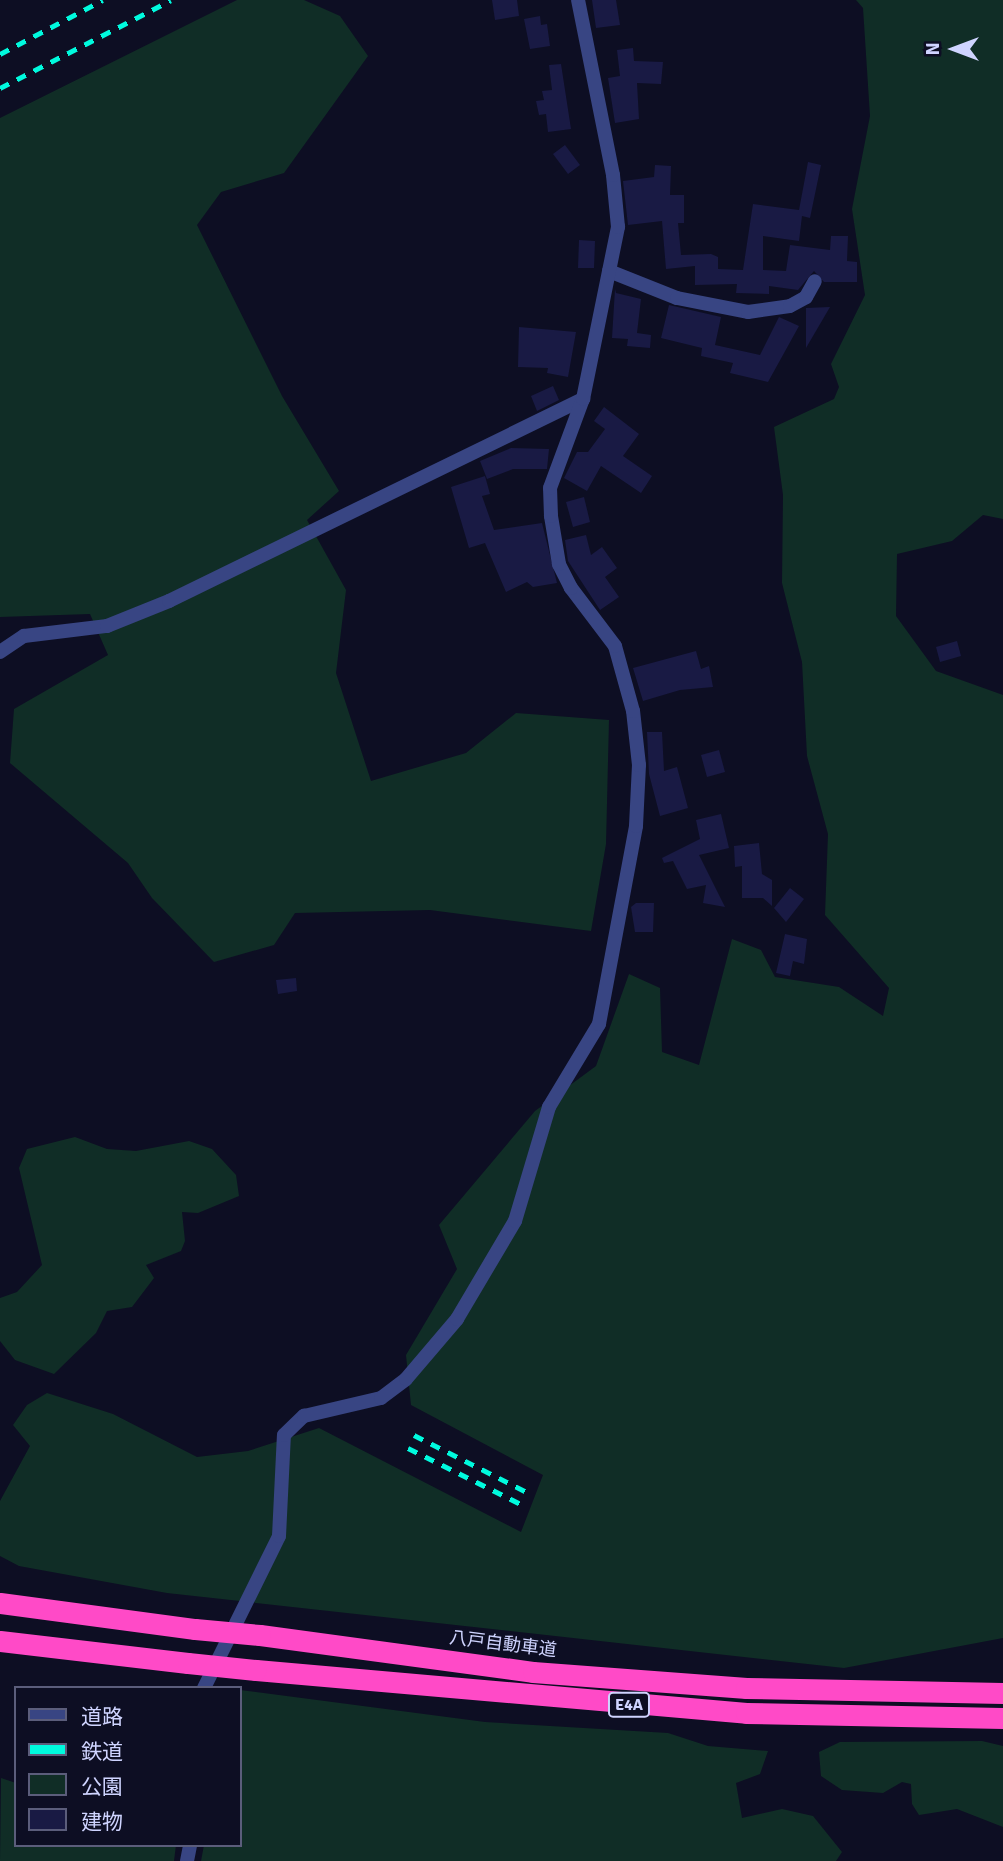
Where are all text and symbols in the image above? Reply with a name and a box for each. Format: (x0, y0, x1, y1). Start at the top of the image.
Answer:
north arrow (919, 14, 989, 84)
text: N (921, 42, 945, 56)
street label: 八戸自動車道 (448, 1627, 558, 1661)
legend (14, 1686, 242, 1847)
road number: E4A (606, 1693, 652, 1718)
text: 道路 (81, 1704, 123, 1730)
text: 鉄道 (81, 1739, 123, 1765)
text: 公園 (81, 1774, 123, 1800)
text: 建物 (81, 1809, 123, 1835)

